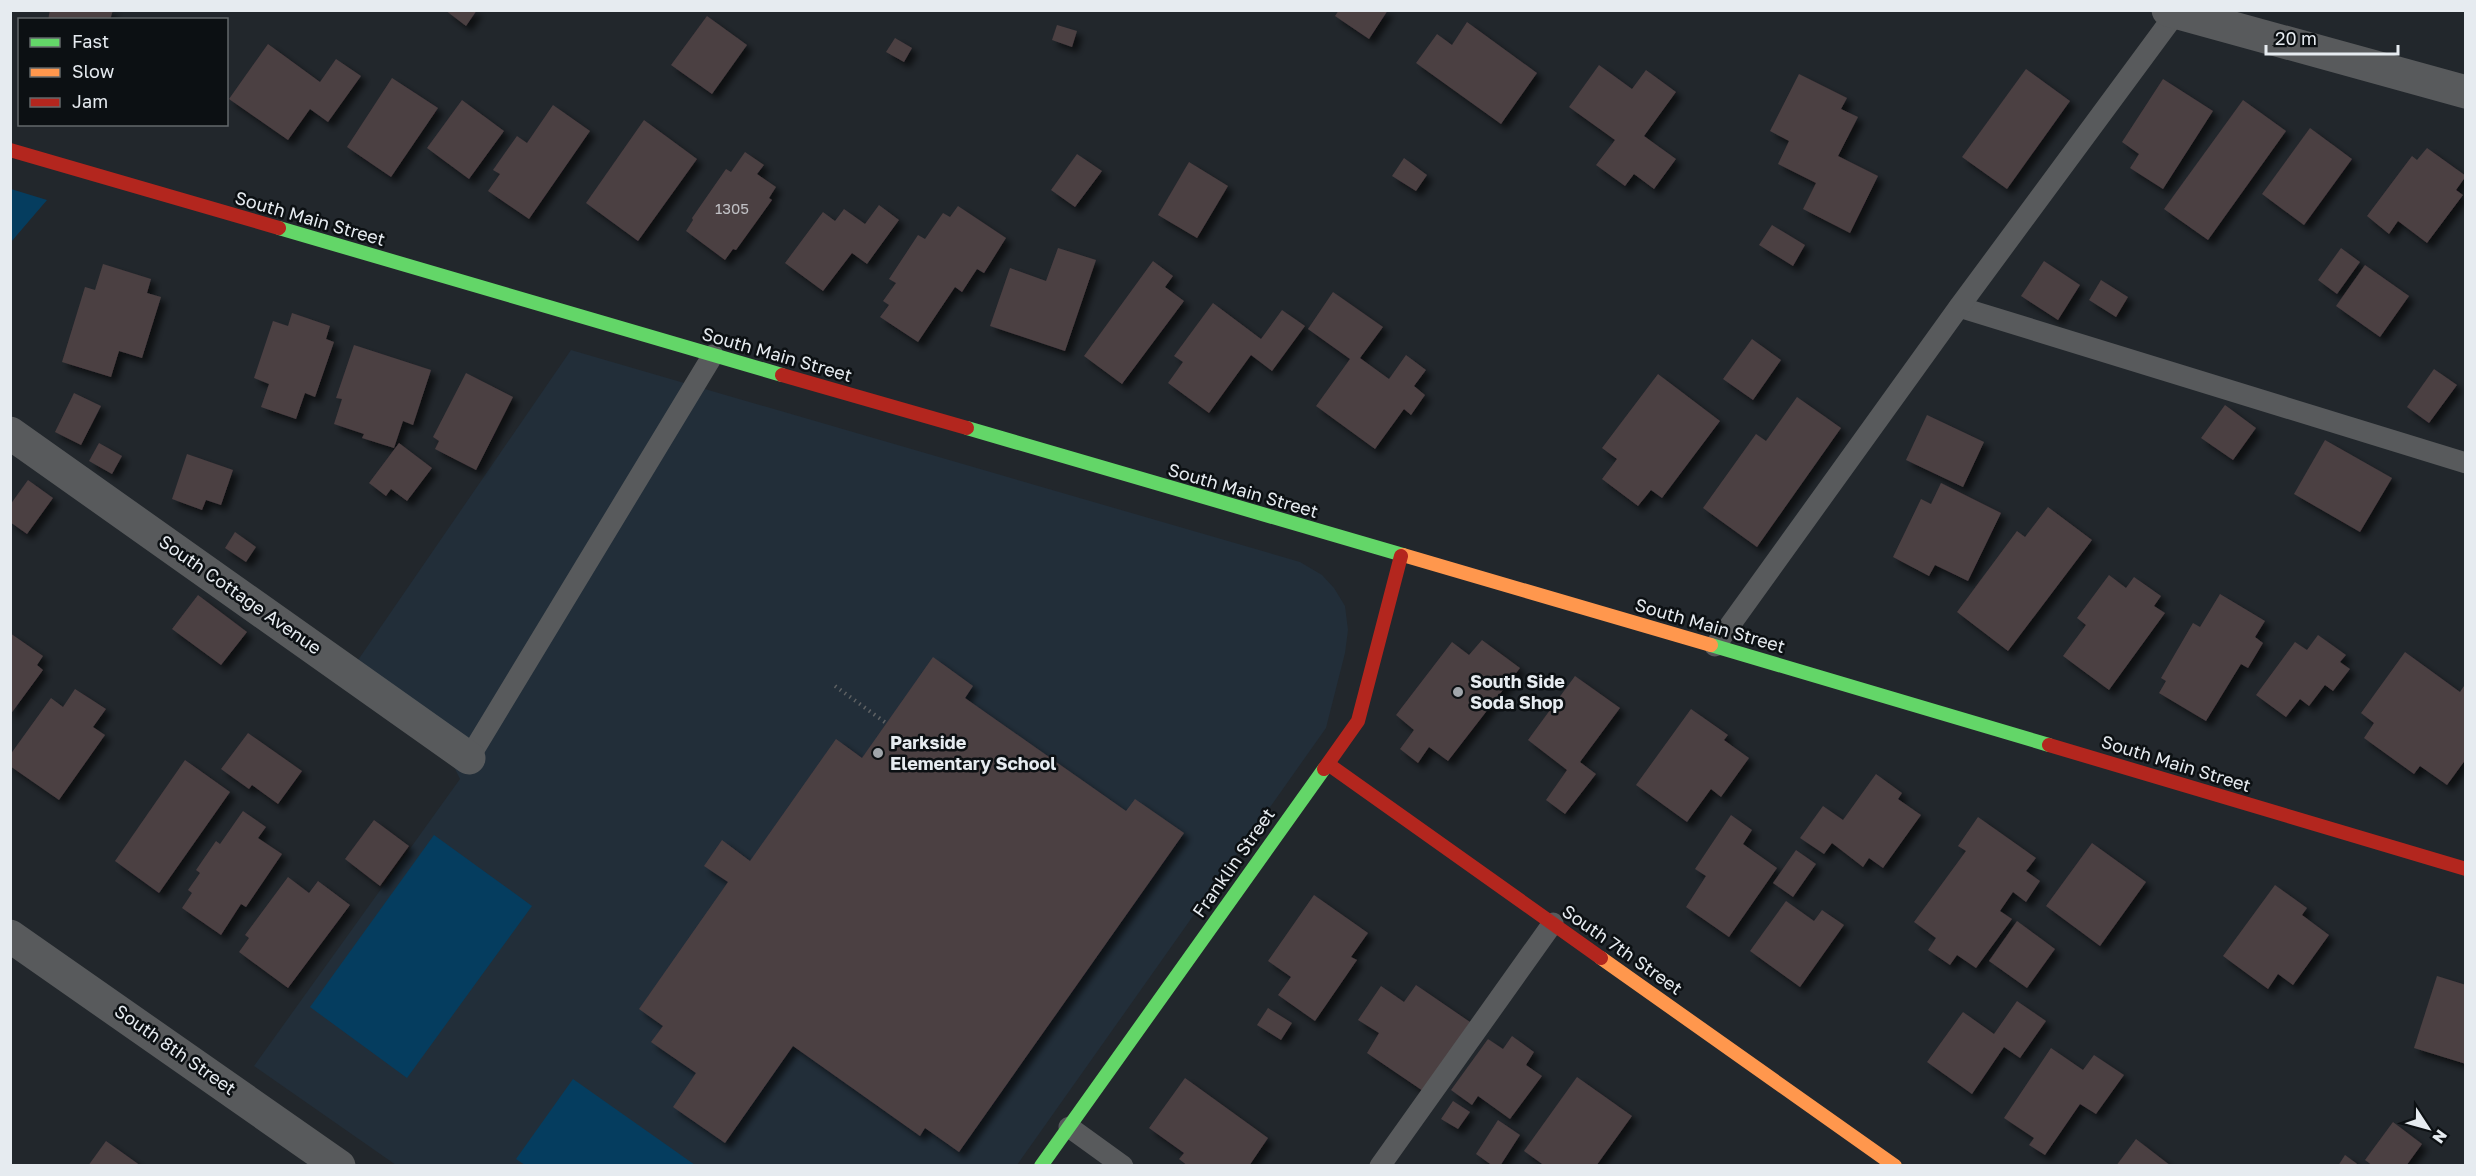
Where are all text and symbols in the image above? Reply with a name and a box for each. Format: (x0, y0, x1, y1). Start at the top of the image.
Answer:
legend (18, 18, 228, 126)
scale bar (2266, 18, 2398, 56)
text: 20 m (2275, 27, 2317, 49)
text: Fast (72, 30, 109, 52)
text: Slow (72, 60, 115, 82)
text: Jam (72, 90, 108, 112)
street label: South Main Street (233, 186, 388, 250)
house number: 1305 (715, 199, 749, 217)
street label: South Main Street (700, 322, 855, 386)
street label: South Main Street (1166, 458, 1321, 522)
street label: South Cottage Avenue (155, 530, 326, 659)
street label: South Main Street (1633, 593, 1788, 657)
place label: South Side Soda Shop (1470, 670, 1565, 713)
marker: South Side Soda Shop (1451, 685, 1465, 699)
street label: South Main Street (2099, 730, 2254, 796)
place label: Parkside Elementary School (890, 731, 1056, 774)
marker: Parkside Elementary School (871, 746, 885, 760)
street label: Franklin Street (1187, 804, 1279, 921)
street label: South 7th Street (1558, 900, 1687, 999)
street label: South 8th Street (111, 999, 240, 1099)
north arrow (2398, 1098, 2458, 1158)
text: N (2428, 1126, 2452, 1148)

